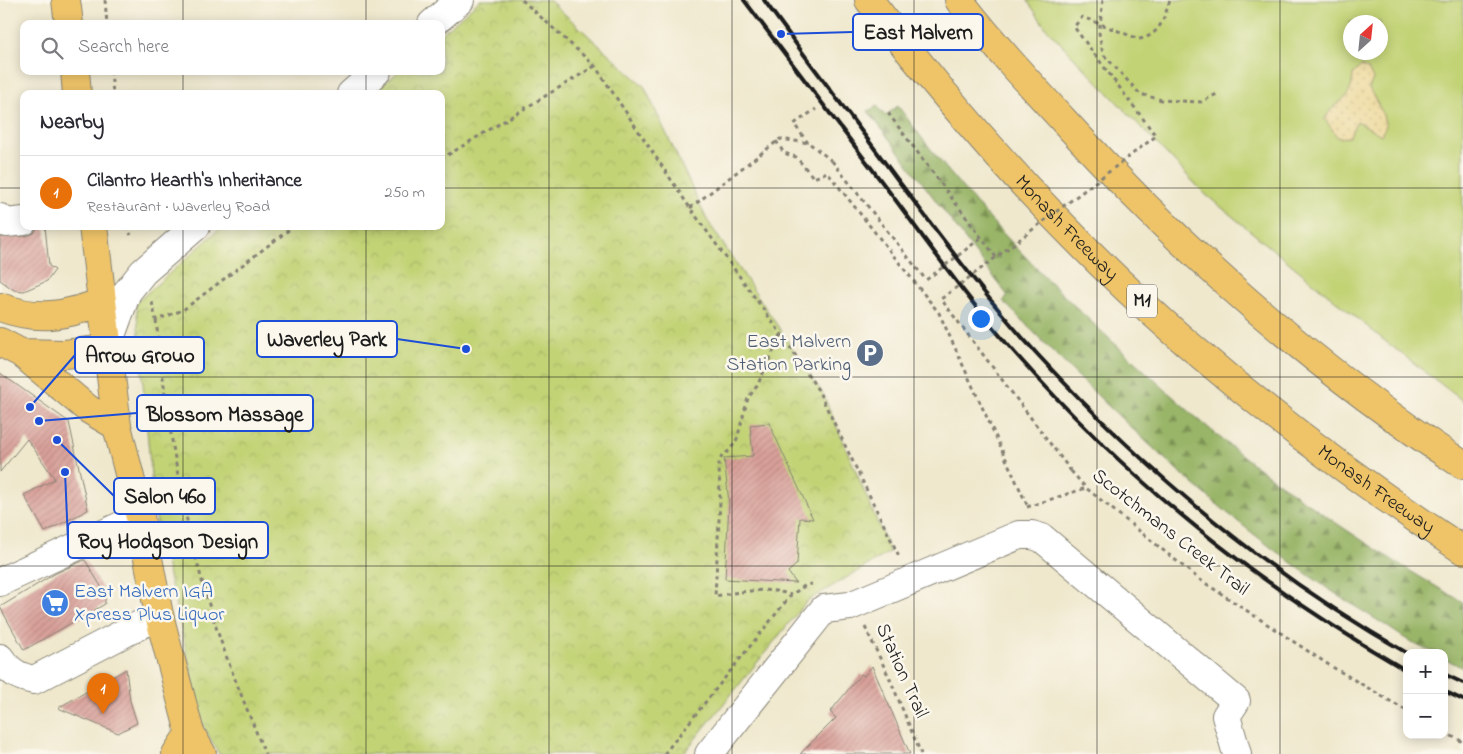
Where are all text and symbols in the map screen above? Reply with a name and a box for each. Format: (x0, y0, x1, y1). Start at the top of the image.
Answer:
callout: East Malvern (853, 14, 983, 50)
north arrow (1343, 15, 1388, 60)
text: East Malvern (863, 19, 973, 49)
search box (20, 20, 445, 75)
icon: search (38, 34, 66, 62)
text: Search here (78, 34, 169, 61)
text: Nearby (40, 108, 104, 138)
text: Cilantro Hearth's Inheritance (87, 168, 302, 195)
street label: Monash Freeway (1008, 169, 1125, 288)
text: 1 (53, 181, 59, 205)
text: 250 m (385, 181, 425, 205)
text: Restaurant · Waverley Road (87, 195, 270, 219)
road number: M1 (1127, 284, 1157, 318)
your location (968, 306, 994, 332)
callout: Waverley Park (257, 321, 397, 357)
text: Waverley Park (267, 326, 388, 358)
place label: East Malvern Station Parking (726, 328, 851, 381)
callout: Arrow Grouo (75, 337, 204, 373)
parking icon: East Malvern Station Parking (855, 338, 885, 368)
text: Arrow Grouo (85, 342, 195, 372)
callout: Blossom Massage (137, 395, 313, 431)
text: Blossom Massage (146, 401, 304, 433)
street label: Monash Freeway (1311, 438, 1441, 542)
street label: Scotchmans Creek Trail (1085, 462, 1255, 604)
callout: Salon 460 (114, 478, 215, 514)
text: Salon 460 (124, 483, 206, 513)
callout: Roy Hodgson Design (68, 522, 268, 558)
text: Roy Hodgson Design (78, 528, 258, 560)
place label: East Malvern IGA Xpress Plus Liquor (74, 578, 225, 630)
supermarket icon: East Malvern IGA Xpress Plus Liquor (40, 588, 70, 618)
street label: Station Trail (867, 619, 935, 723)
map controls (1403, 649, 1448, 739)
button: + (1403, 649, 1448, 694)
pin: 1 (87, 673, 119, 714)
button: − (1403, 694, 1448, 739)

